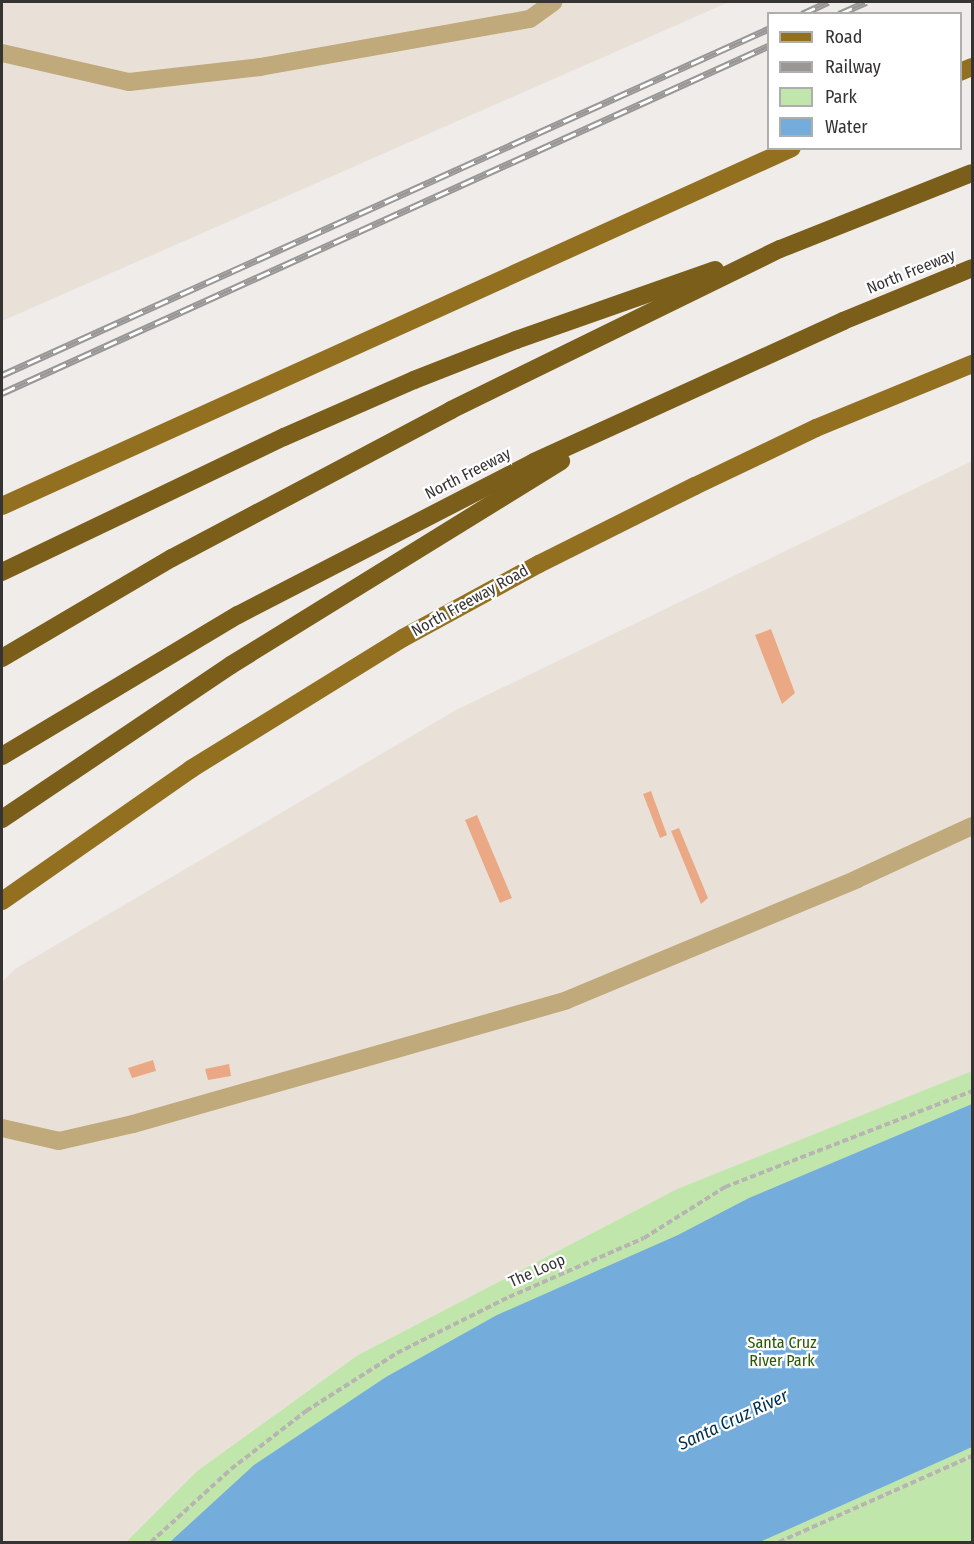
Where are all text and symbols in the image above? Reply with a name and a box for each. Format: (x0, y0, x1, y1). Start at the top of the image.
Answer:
legend (767, 12, 962, 150)
text: Road (825, 26, 862, 48)
text: Railway (825, 56, 881, 78)
text: Park (825, 86, 857, 108)
text: Water (825, 116, 868, 138)
street label: North Freeway (864, 246, 958, 298)
street label: North Freeway (422, 444, 514, 504)
street label: North Freeway Road (408, 561, 532, 641)
street label: The Loop (506, 1250, 568, 1292)
park label: Santa Cruz River Park (747, 1333, 817, 1371)
water label: Santa Cruz River (674, 1385, 792, 1455)

